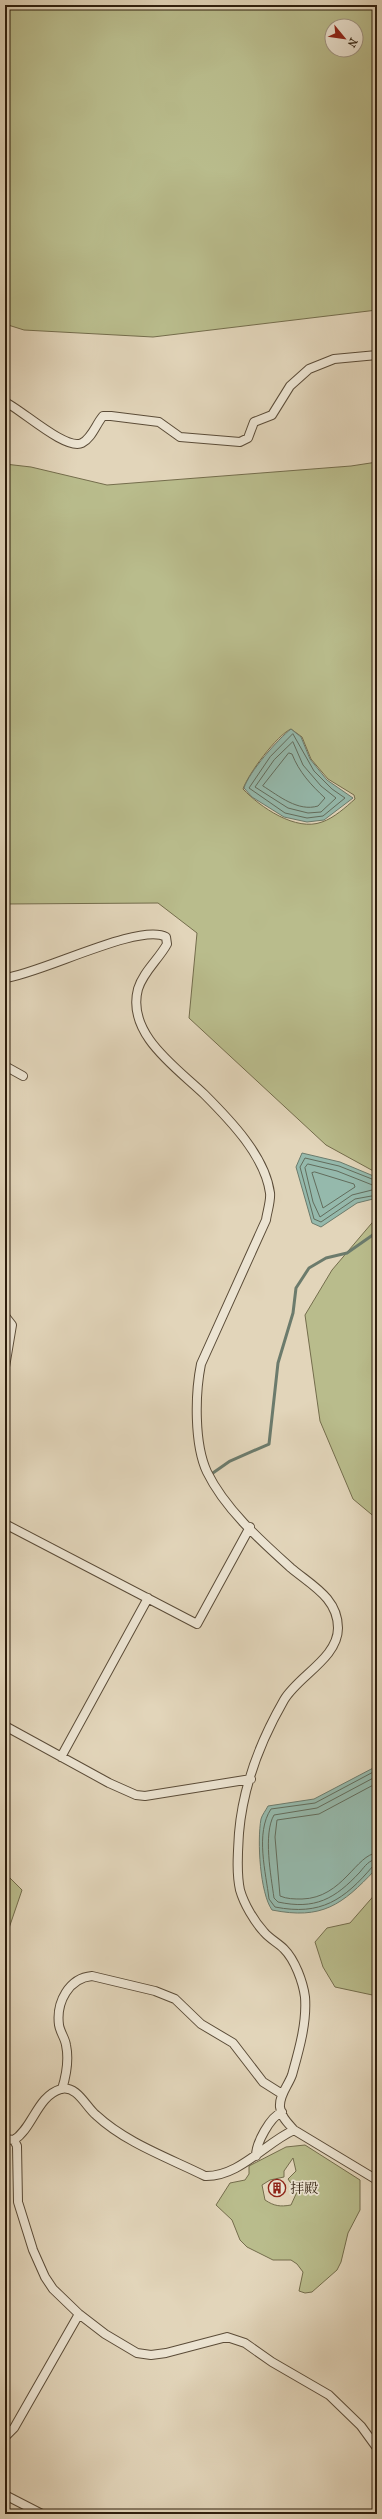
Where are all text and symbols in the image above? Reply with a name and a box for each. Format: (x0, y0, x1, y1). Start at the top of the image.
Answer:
north arrow (324, 18, 364, 58)
text: N (344, 36, 360, 50)
building icon: 拝殿 (267, 2178, 287, 2198)
place label: 拝殿 (290, 2180, 318, 2197)

